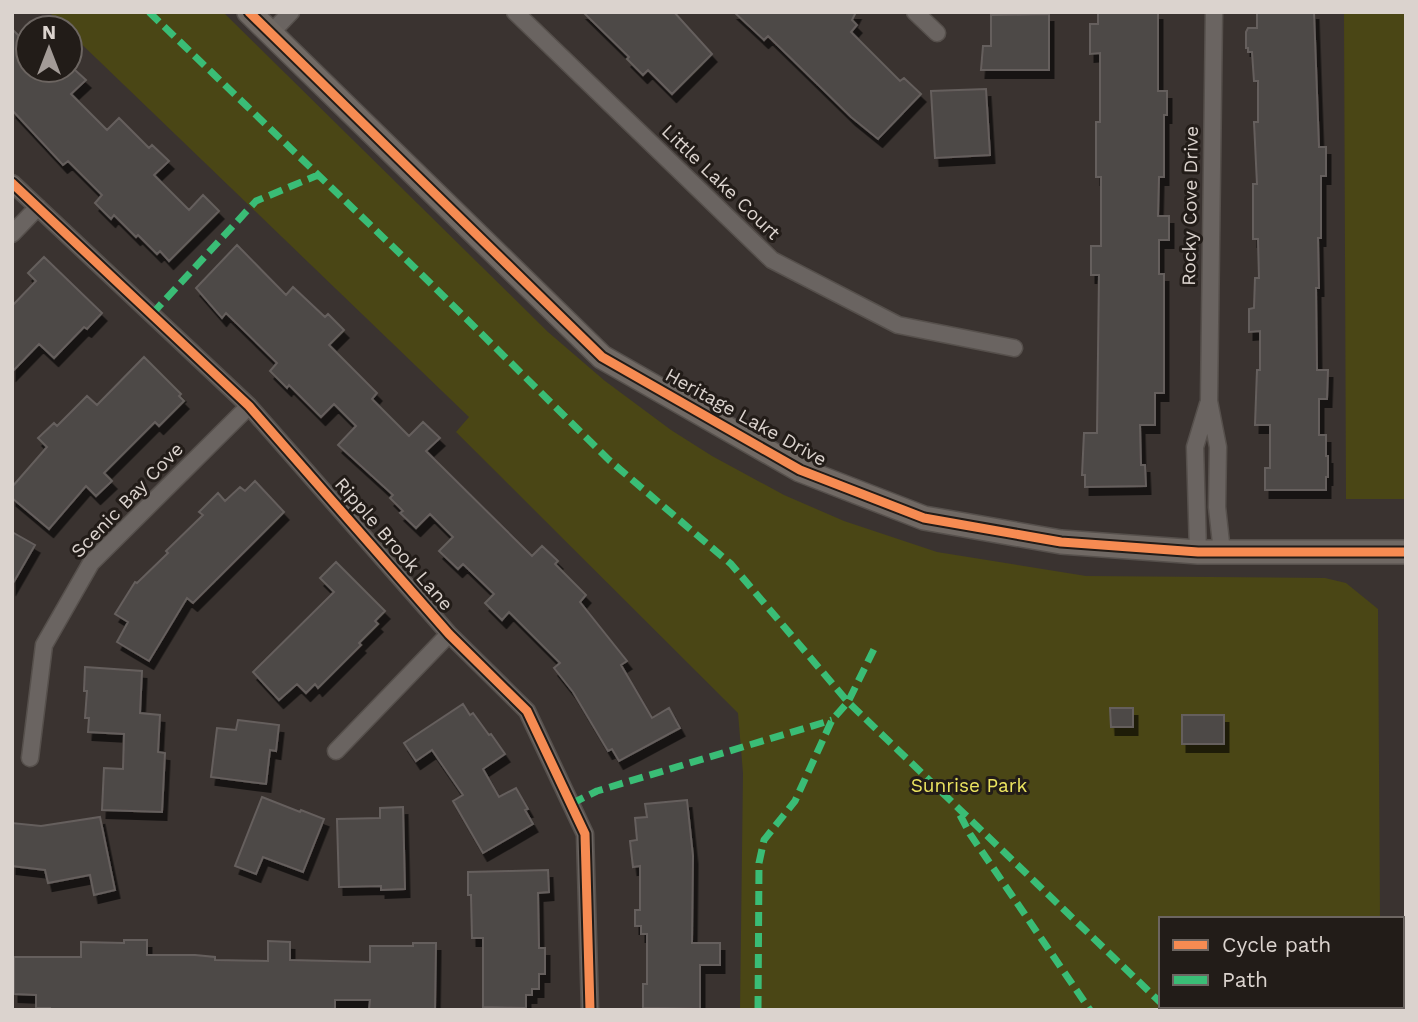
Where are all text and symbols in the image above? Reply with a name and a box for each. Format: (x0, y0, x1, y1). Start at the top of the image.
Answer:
north arrow (14, 14, 84, 84)
text: N (42, 21, 56, 44)
street label: Little Lake Court (657, 120, 785, 244)
street label: Rocky Cove Drive (1177, 126, 1203, 286)
street label: Heritage Lake Drive (661, 363, 831, 471)
street label: Scenic Bay Cove (66, 438, 188, 562)
street label: Ripple Brook Lane (330, 473, 458, 615)
park label: Sunrise Park (911, 774, 1028, 797)
legend (1159, 917, 1404, 1008)
text: Cycle path (1222, 932, 1331, 957)
text: Path (1222, 967, 1268, 992)

